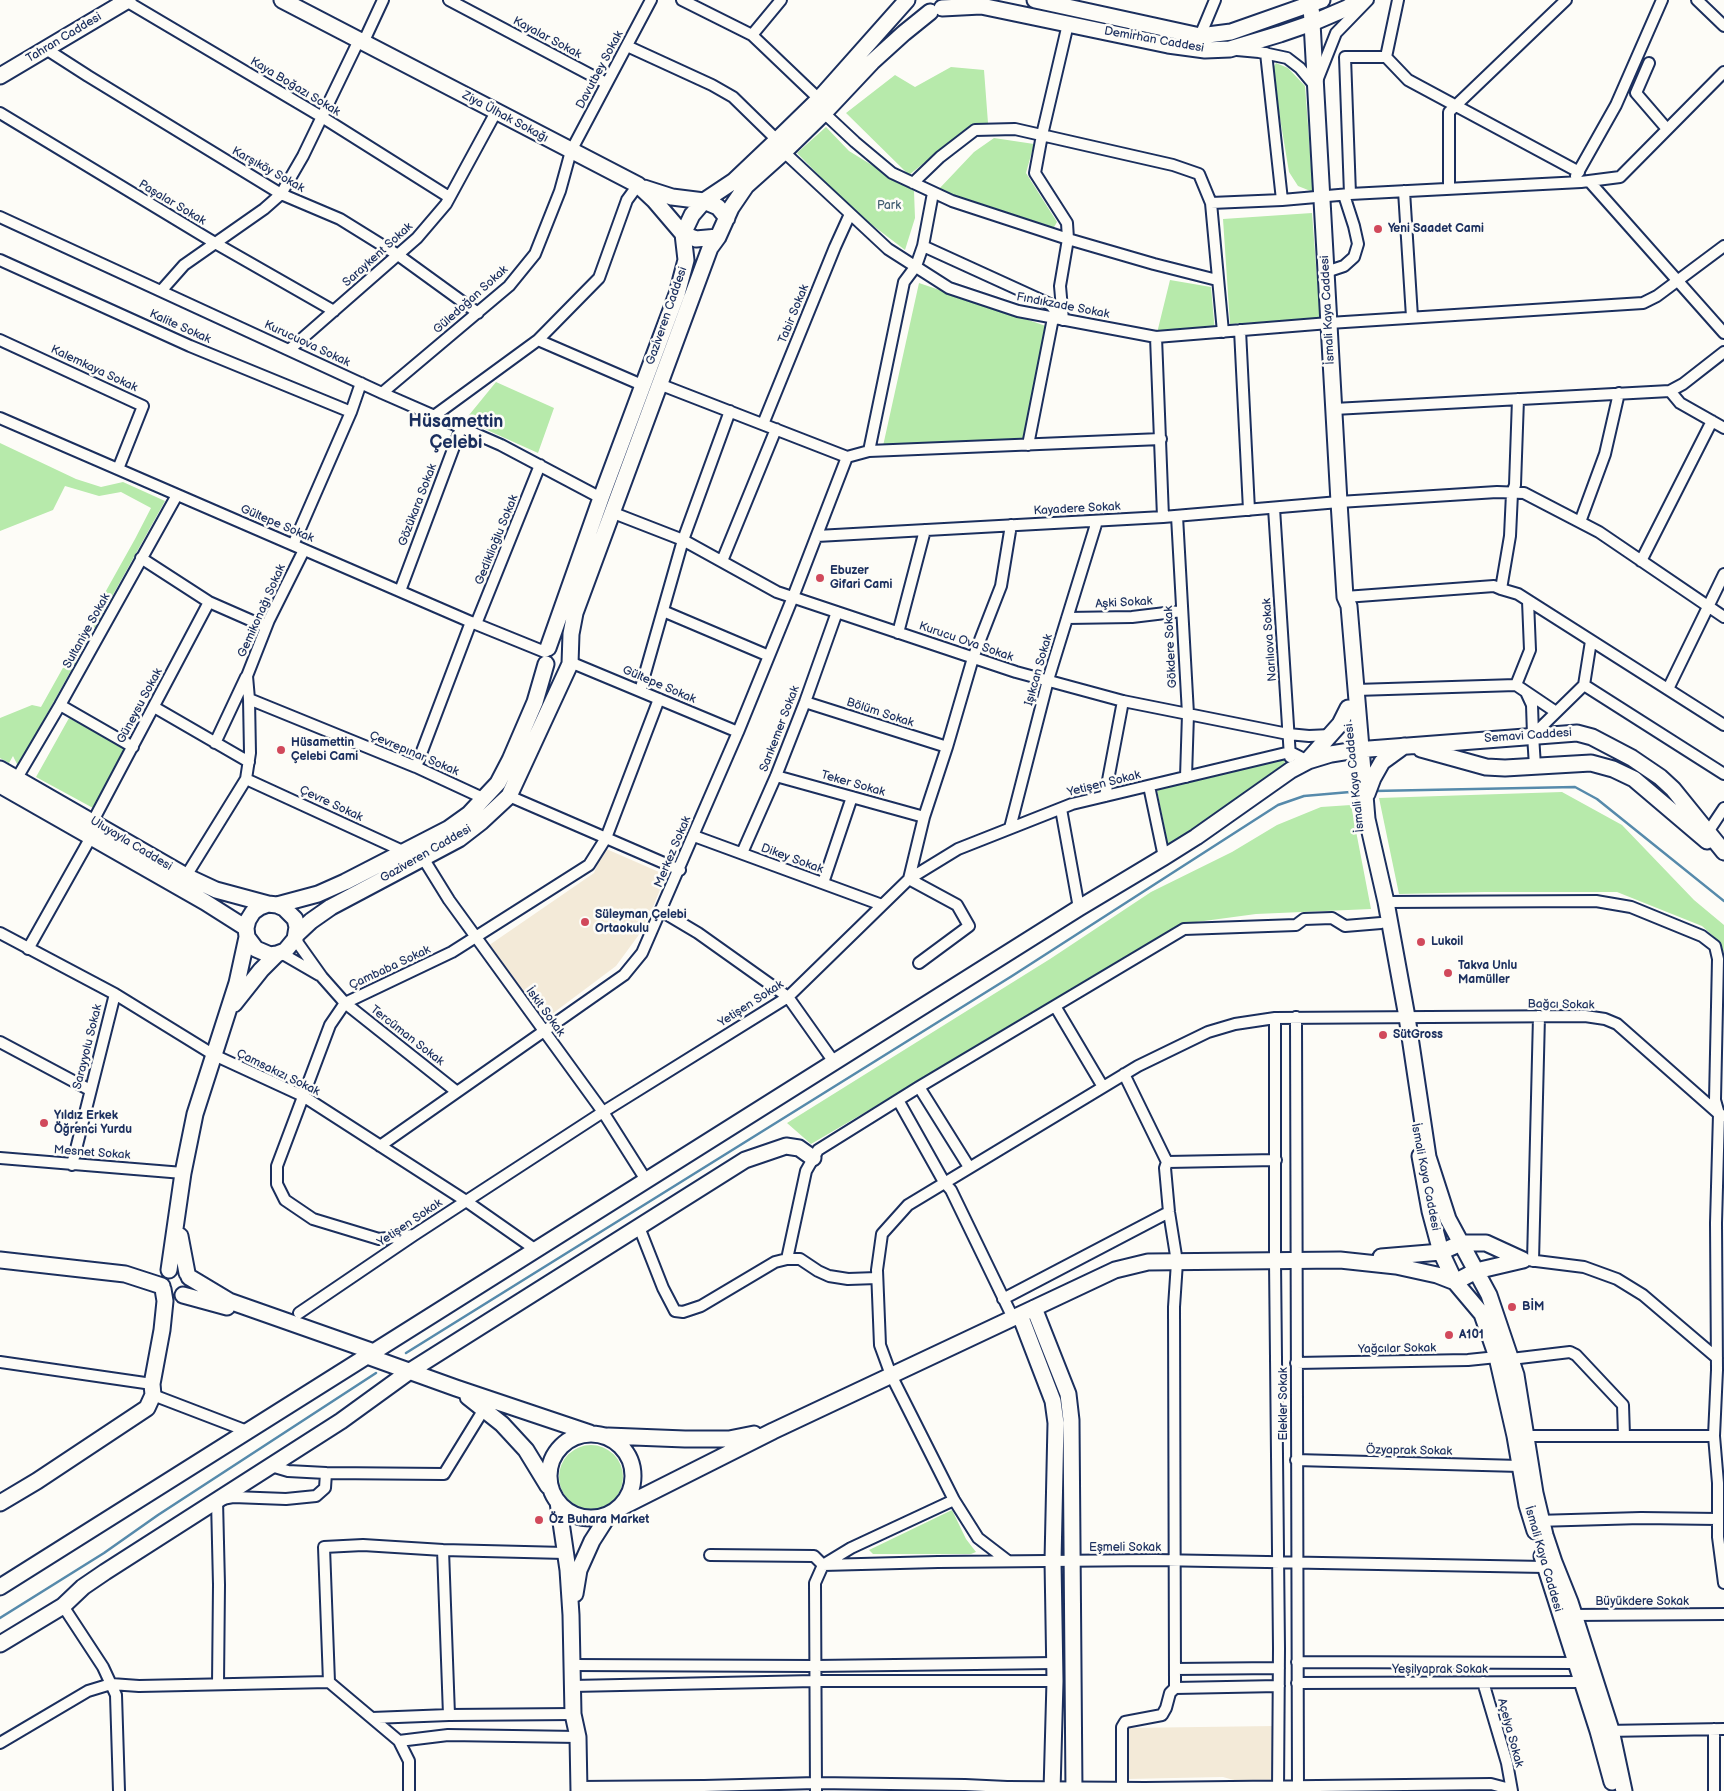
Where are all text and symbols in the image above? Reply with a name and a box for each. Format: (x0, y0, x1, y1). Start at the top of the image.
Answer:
street label: Tahran Caddesi (24, 10, 104, 66)
street label: Kayalar Sokak (510, 14, 584, 62)
street label: Demirhan Caddesi (1103, 24, 1205, 56)
street label: Davutbey Sokak (573, 29, 627, 111)
street label: Kaya Boğazı Sokak (247, 54, 343, 120)
street label: Ziya Ülhak Sokağı (460, 88, 550, 146)
street label: Karşıköy Sokak (229, 144, 307, 196)
street label: Paşalar Sokak (136, 177, 208, 229)
park label: Park (877, 199, 901, 213)
street label: Saraykent Sokak (340, 220, 416, 290)
place label: Yeni Saadet Cami (1388, 222, 1484, 236)
marker: Yeni Saadet Cami (1372, 223, 1384, 235)
street label: İsmali Kaya Caddesi (1318, 255, 1338, 365)
street label: Güledoğan Sokak (431, 263, 511, 337)
street label: Gaziveren Caddesi (643, 265, 691, 367)
street label: Tabir Sokak (776, 282, 812, 346)
street label: Fındıkzade Sokak (1015, 290, 1111, 322)
street label: Kalite Sokak (147, 307, 213, 347)
street label: Kurucuova Sokak (262, 318, 352, 370)
street label: Kalemkaya Sokak (48, 343, 140, 395)
district label: Hüsamettin Çelebi (409, 411, 503, 454)
street label: Gözükara Sokak (396, 462, 440, 548)
street label: Gediklioğlu Sokak (472, 493, 522, 587)
street label: Kayadere Sokak (1033, 500, 1121, 518)
street label: Gültepe Sokak (238, 502, 316, 546)
street label: Gemikonağı Sokak (235, 562, 289, 660)
place label: Ebuzer Gifari Cami (830, 564, 892, 592)
marker: Ebuzer Gifari Cami (814, 572, 826, 584)
street label: Sultaniye Sokak (60, 591, 114, 671)
street label: Aşki Sokak (1095, 594, 1153, 612)
street label: Narılıova Sokak (1260, 598, 1280, 682)
street label: Gökdere Sokak (1162, 606, 1180, 688)
street label: Kurucu Ova Sokak (917, 619, 1015, 665)
street label: Işıkcan Sokak (1022, 633, 1056, 707)
street label: Gültepe Sokak (620, 663, 698, 707)
street label: Güneysu Sokak (114, 666, 166, 746)
street label: Sarıkemer Sokak (757, 684, 803, 774)
street label: Bölüm Sokak (844, 695, 916, 731)
street label: İsmali Kaya Caddesi (1342, 723, 1368, 833)
street label: Semavi Caddesi (1484, 726, 1572, 746)
street label: Çevrepınar Sokak (367, 729, 461, 779)
place label: Hüsamettin Çelebi Cami (291, 736, 358, 764)
marker: Hüsamettin Çelebi Cami (275, 744, 287, 756)
street label: Teker Sokak (819, 768, 887, 800)
street label: Yetişen Sokak (1066, 768, 1142, 800)
street label: Çevre Sokak (297, 783, 365, 825)
street label: Uluyayla Caddesi (87, 814, 175, 874)
street label: Merkez Sokak (652, 814, 694, 890)
street label: Gaziveren Caddesi (378, 822, 474, 886)
street label: Dikey Sokak (759, 841, 825, 877)
place label: Süleyman Çelebi Ortaokulu (595, 908, 687, 936)
marker: Süleyman Çelebi Ortaokulu (579, 916, 591, 928)
place label: Lukoil (1431, 935, 1463, 949)
marker: Lukoil (1415, 936, 1427, 948)
street label: Çambaba Sokak (347, 943, 433, 993)
place label: Takva Unlu Mamüller (1458, 959, 1517, 987)
marker: Takva Unlu Mamüller (1442, 967, 1454, 979)
street label: Yetişen Sokak (716, 978, 786, 1030)
street label: İskit Sokak (522, 985, 568, 1039)
street label: Bağcı Sokak (1527, 997, 1595, 1013)
street label: Sarayyolu Sokak (70, 1003, 106, 1091)
street label: Tercüman Sokak (367, 1003, 447, 1069)
place label: SütGross (1393, 1028, 1443, 1042)
marker: SütGross (1377, 1029, 1389, 1041)
street label: Çamsakızı Sokak (234, 1047, 322, 1099)
place label: Yıldız Erkek Öğrenci Yurdu (54, 1109, 132, 1137)
marker: Yıldız Erkek Öğrenci Yurdu (38, 1117, 50, 1129)
street label: İsmali Kaya Caddesi (1408, 1122, 1442, 1232)
street label: Mesnet Sokak (53, 1143, 131, 1163)
street label: Yetişen Sokak (375, 1196, 445, 1250)
place label: BİM (1522, 1300, 1544, 1314)
marker: BİM (1506, 1301, 1518, 1313)
place label: A101 (1459, 1328, 1484, 1342)
marker: A101 (1443, 1329, 1455, 1341)
street label: Yağcılar Sokak (1358, 1341, 1436, 1357)
street label: Elekler Sokak (1277, 1367, 1291, 1441)
street label: Özyaprak Sokak (1366, 1443, 1452, 1459)
street label: İsmali Kaya Caddesi (1521, 1504, 1565, 1614)
place label: Öz Buhara Market (549, 1513, 649, 1527)
marker: Öz Buhara Market (533, 1514, 545, 1526)
street label: Eşmeli Sokak (1089, 1541, 1161, 1555)
street label: Büyükdere Sokak (1595, 1595, 1689, 1609)
street label: Yeşilyaprak Sokak (1392, 1663, 1488, 1677)
street label: Açelya Sokak (1494, 1697, 1526, 1769)

